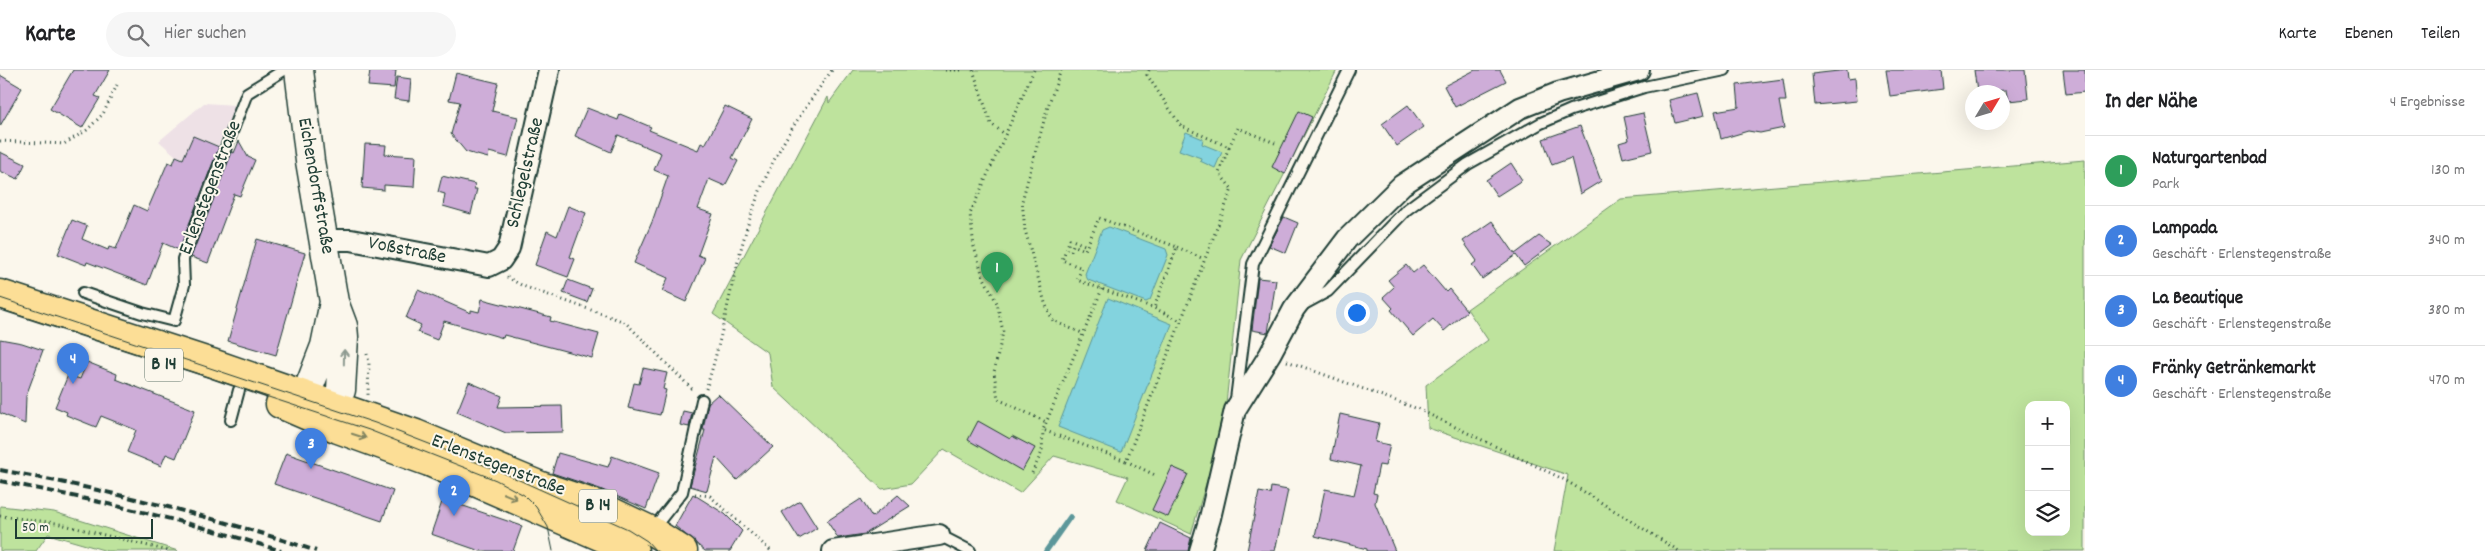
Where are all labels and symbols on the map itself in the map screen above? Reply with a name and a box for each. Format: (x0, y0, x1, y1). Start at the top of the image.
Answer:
north arrow (1965, 85, 2010, 130)
street label: Schlegelstraße (500, 115, 552, 231)
street label: Eichendorffstraße (289, 116, 341, 257)
street label: Erlenstegenstraße (173, 117, 250, 259)
street label: Voßstraße (366, 230, 449, 272)
pin: 1 (981, 252, 1013, 293)
your location (1344, 300, 1370, 326)
pin: 4 (57, 343, 89, 384)
road number: B 14 (145, 348, 183, 382)
one-way arrow (339, 350, 349, 366)
pin: 3 (295, 428, 327, 469)
street label: Erlenstegenstraße (427, 428, 569, 505)
one-way arrow (351, 432, 367, 441)
pin: 2 (438, 475, 470, 516)
road number: B 14 (579, 490, 617, 522)
one-way arrow (502, 492, 517, 502)
scale bar (15, 516, 152, 539)

